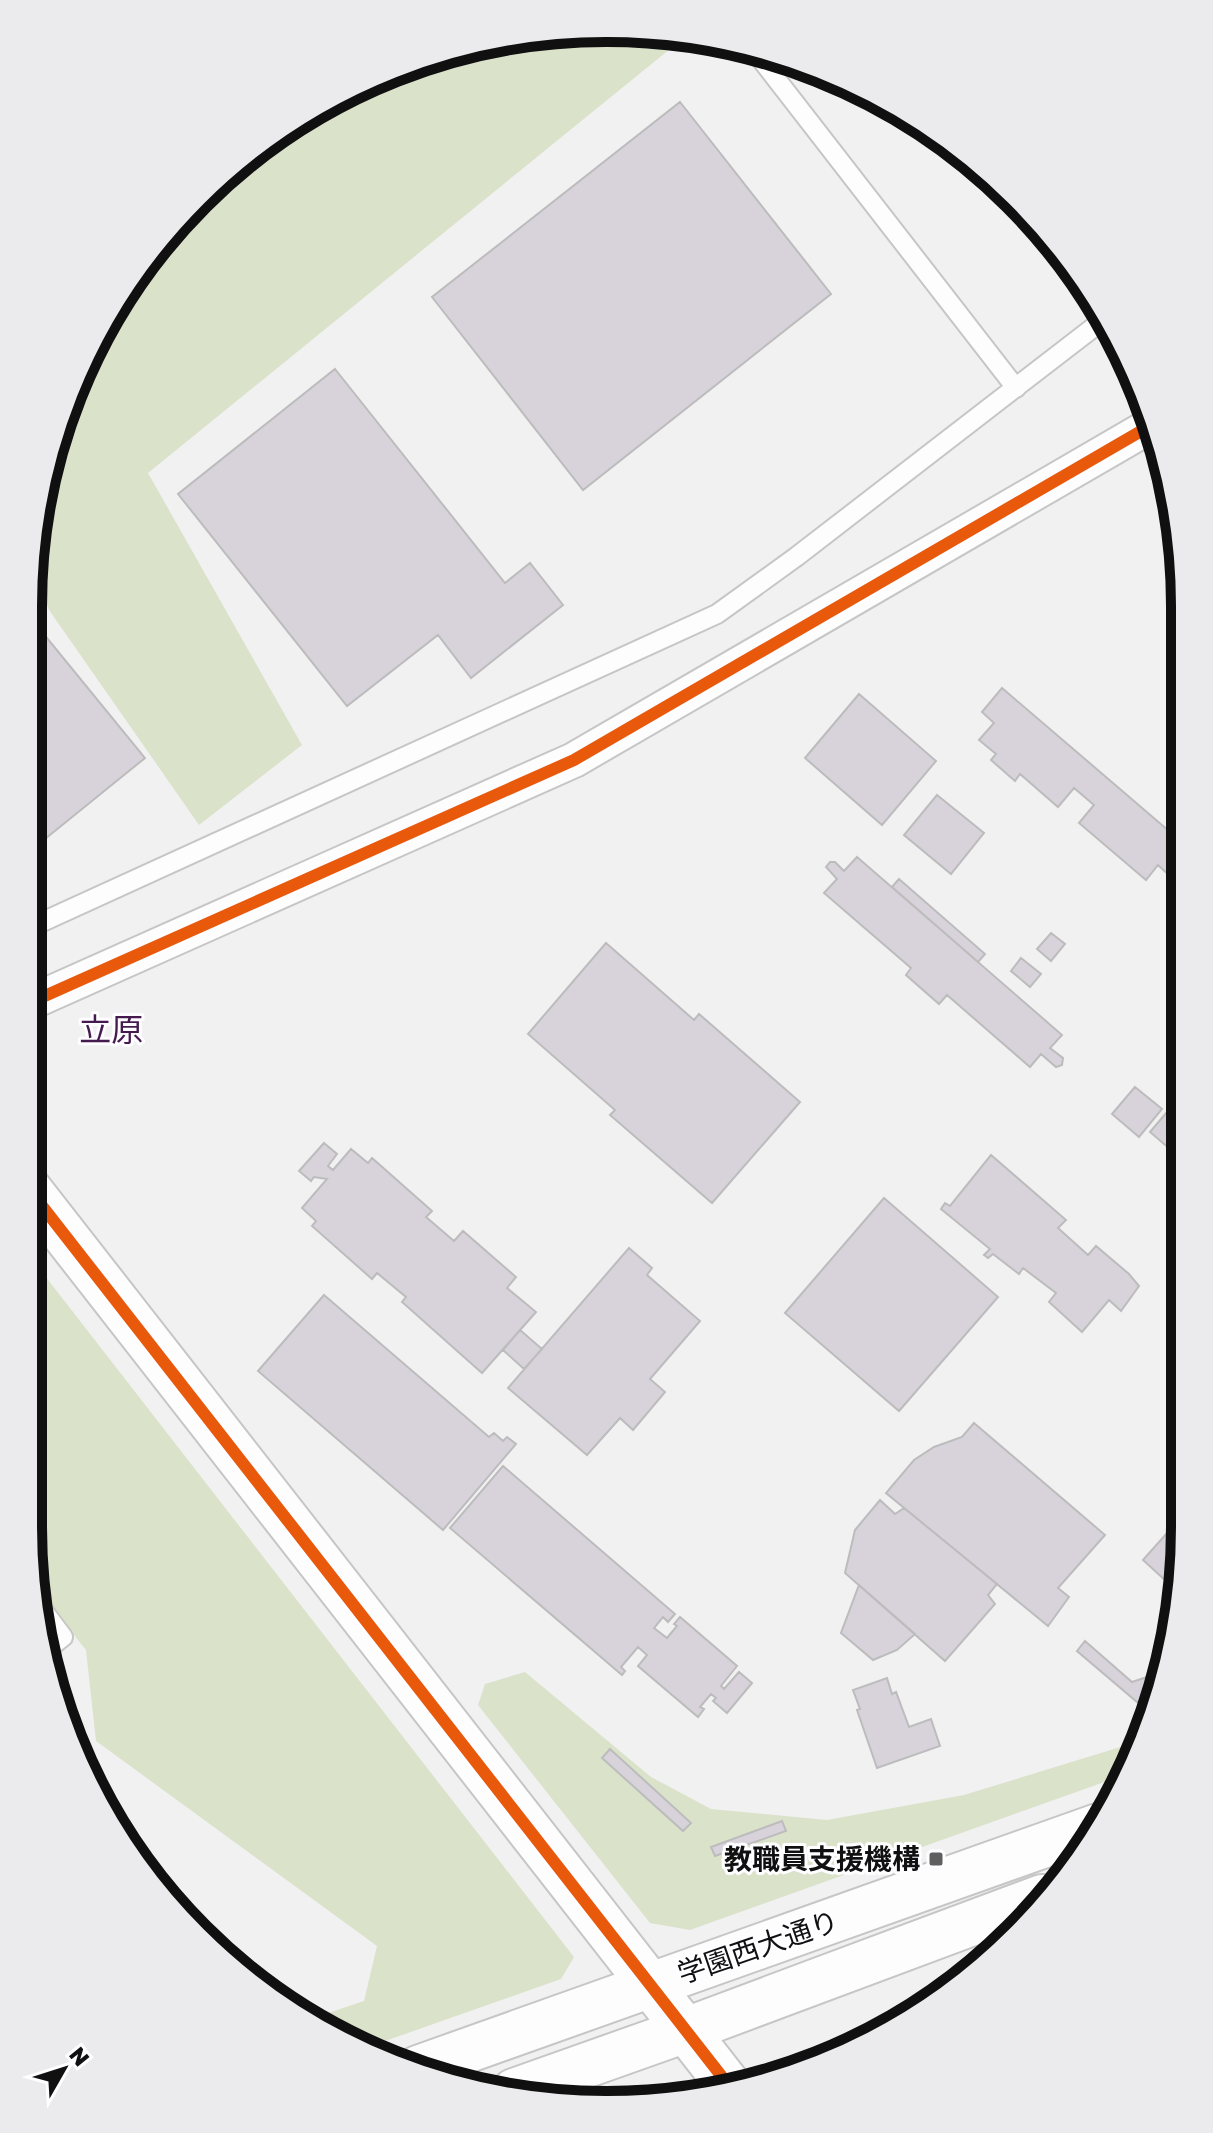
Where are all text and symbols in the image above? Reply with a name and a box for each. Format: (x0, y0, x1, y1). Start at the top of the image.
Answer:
district label: 立原 (79, 1010, 143, 1048)
place label: 教職員支援機構 (724, 1842, 920, 1875)
marker: 教職員支援機構 (927, 1850, 945, 1868)
street label: 学園西大通り (673, 1904, 843, 1989)
north arrow (24, 2029, 104, 2109)
text: N (64, 2041, 96, 2071)

